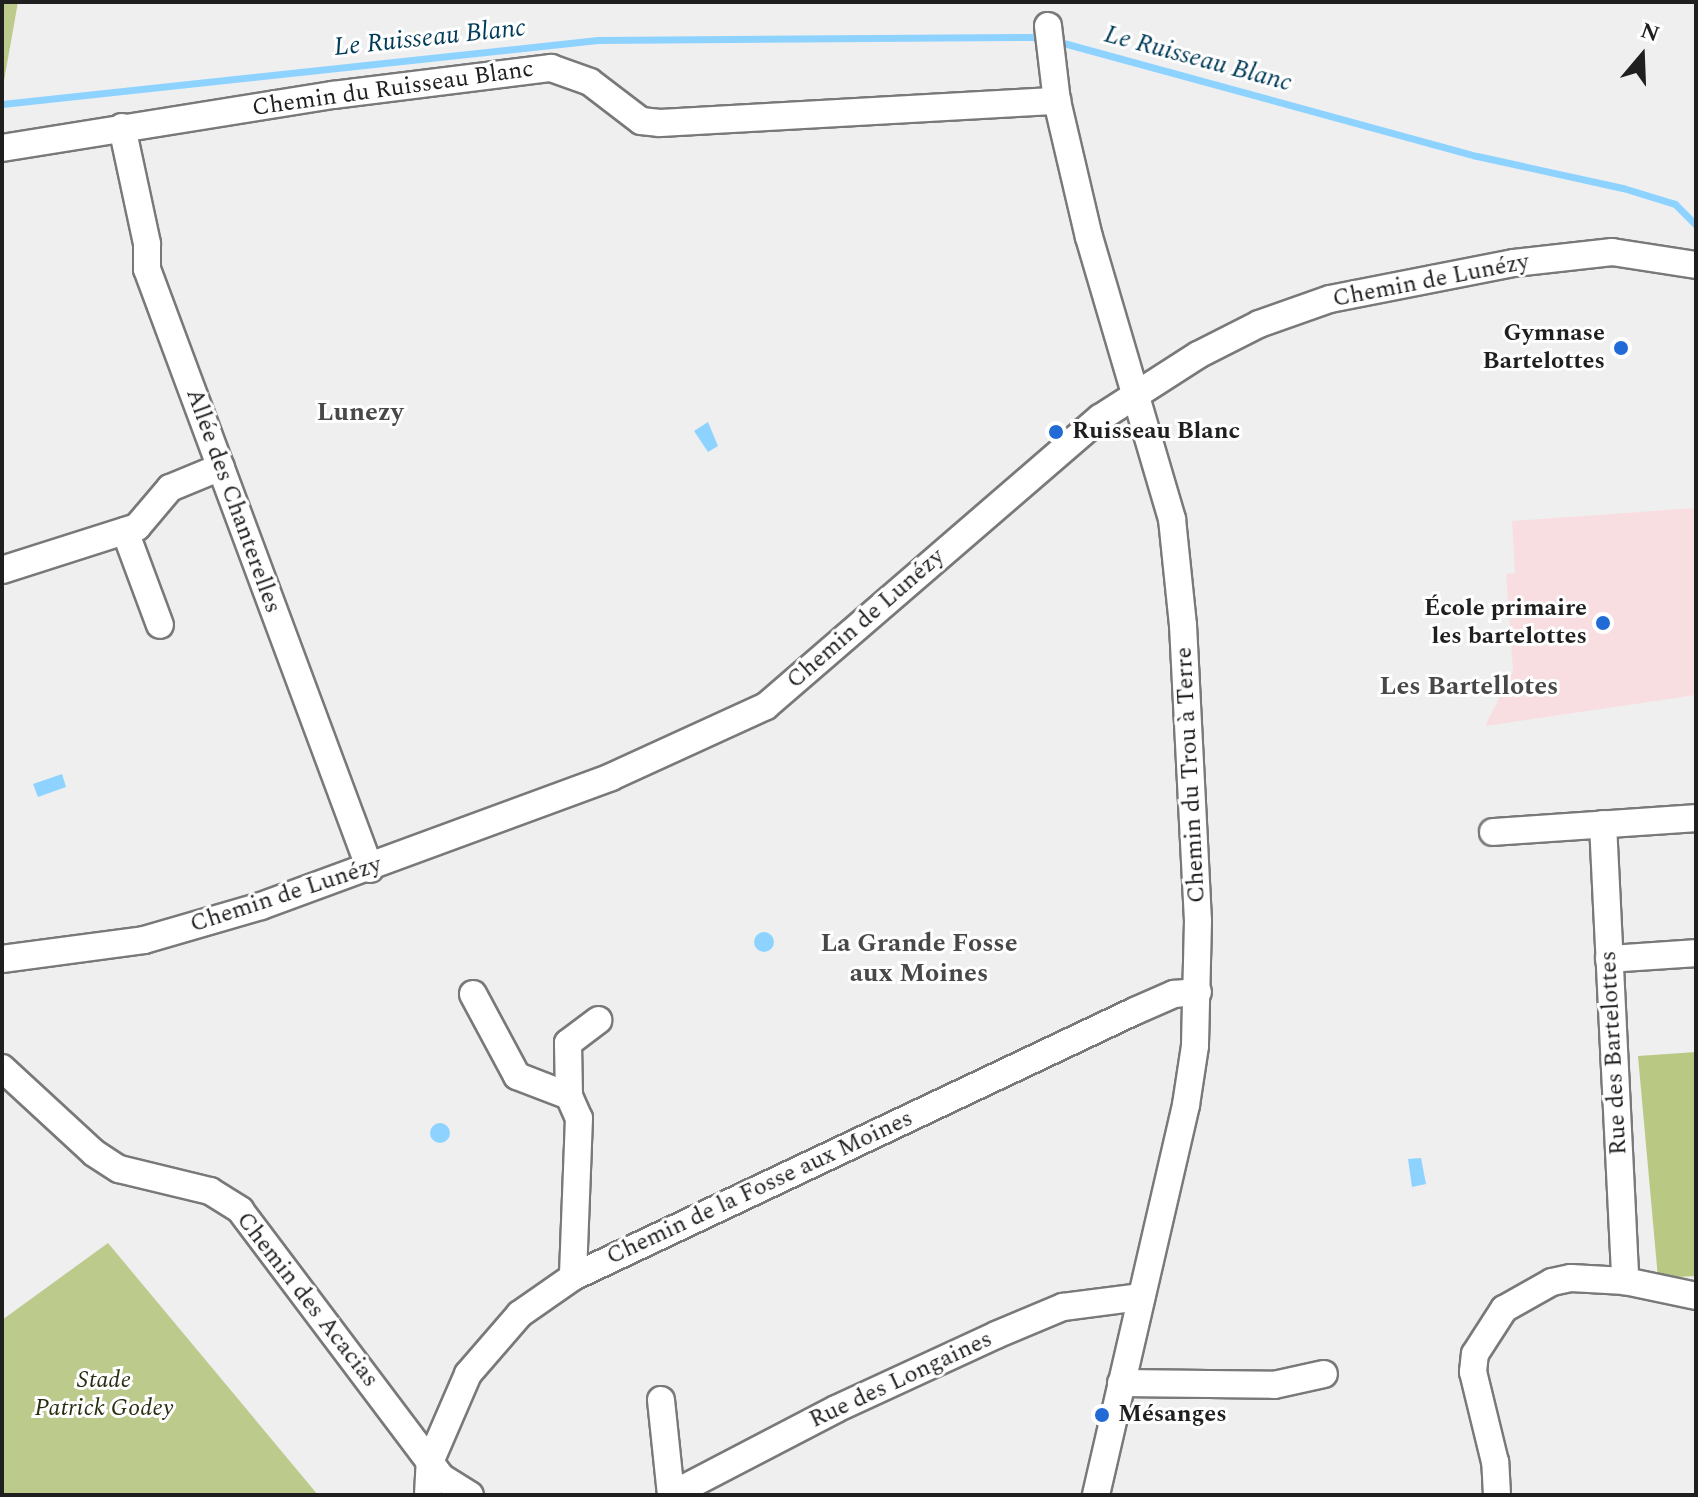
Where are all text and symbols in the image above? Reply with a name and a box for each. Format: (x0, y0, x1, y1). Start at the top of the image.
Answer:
water label: Le Ruisseau Blanc (332, 12, 528, 64)
text: N (1636, 14, 1664, 51)
north arrow (1602, 16, 1682, 96)
water label: Le Ruisseau Blanc (1101, 19, 1295, 99)
street label: Chemin du Ruisseau Blanc (250, 55, 536, 123)
street label: Chemin de Lunézy (1330, 248, 1532, 314)
place label: Gymnase Bartelottes (1482, 320, 1605, 376)
marker: Gymnase Bartelottes (1612, 339, 1630, 357)
street label: Allée des Chanterelles (179, 385, 287, 617)
district label: Lunezy (317, 397, 403, 429)
place label: Ruisseau Blanc (1072, 418, 1240, 446)
marker: Ruisseau Blanc (1047, 423, 1065, 441)
street label: Chemin de Lunézy (781, 543, 951, 695)
place label: École primaire les bartelottes (1424, 595, 1587, 651)
marker: École primaire les bartelottes (1594, 614, 1612, 632)
street label: Chemin du Trou à Terre (1170, 646, 1212, 904)
district label: Les Bartellotes (1380, 671, 1558, 703)
street label: Chemin de Lunézy (187, 851, 385, 939)
district label: La Grande Fosse aux Moines (820, 928, 1018, 990)
street label: Rue des Bartelottes (1594, 950, 1634, 1156)
street label: Chemin de la Fosse aux Moines (602, 1104, 918, 1272)
street label: Chemin des Acacias (230, 1207, 384, 1393)
street label: Rue des Longaines (805, 1325, 997, 1435)
park label: Stade Patrick Godey (34, 1367, 174, 1423)
place label: Mésanges (1118, 1401, 1227, 1429)
marker: Mésanges (1093, 1406, 1111, 1424)

